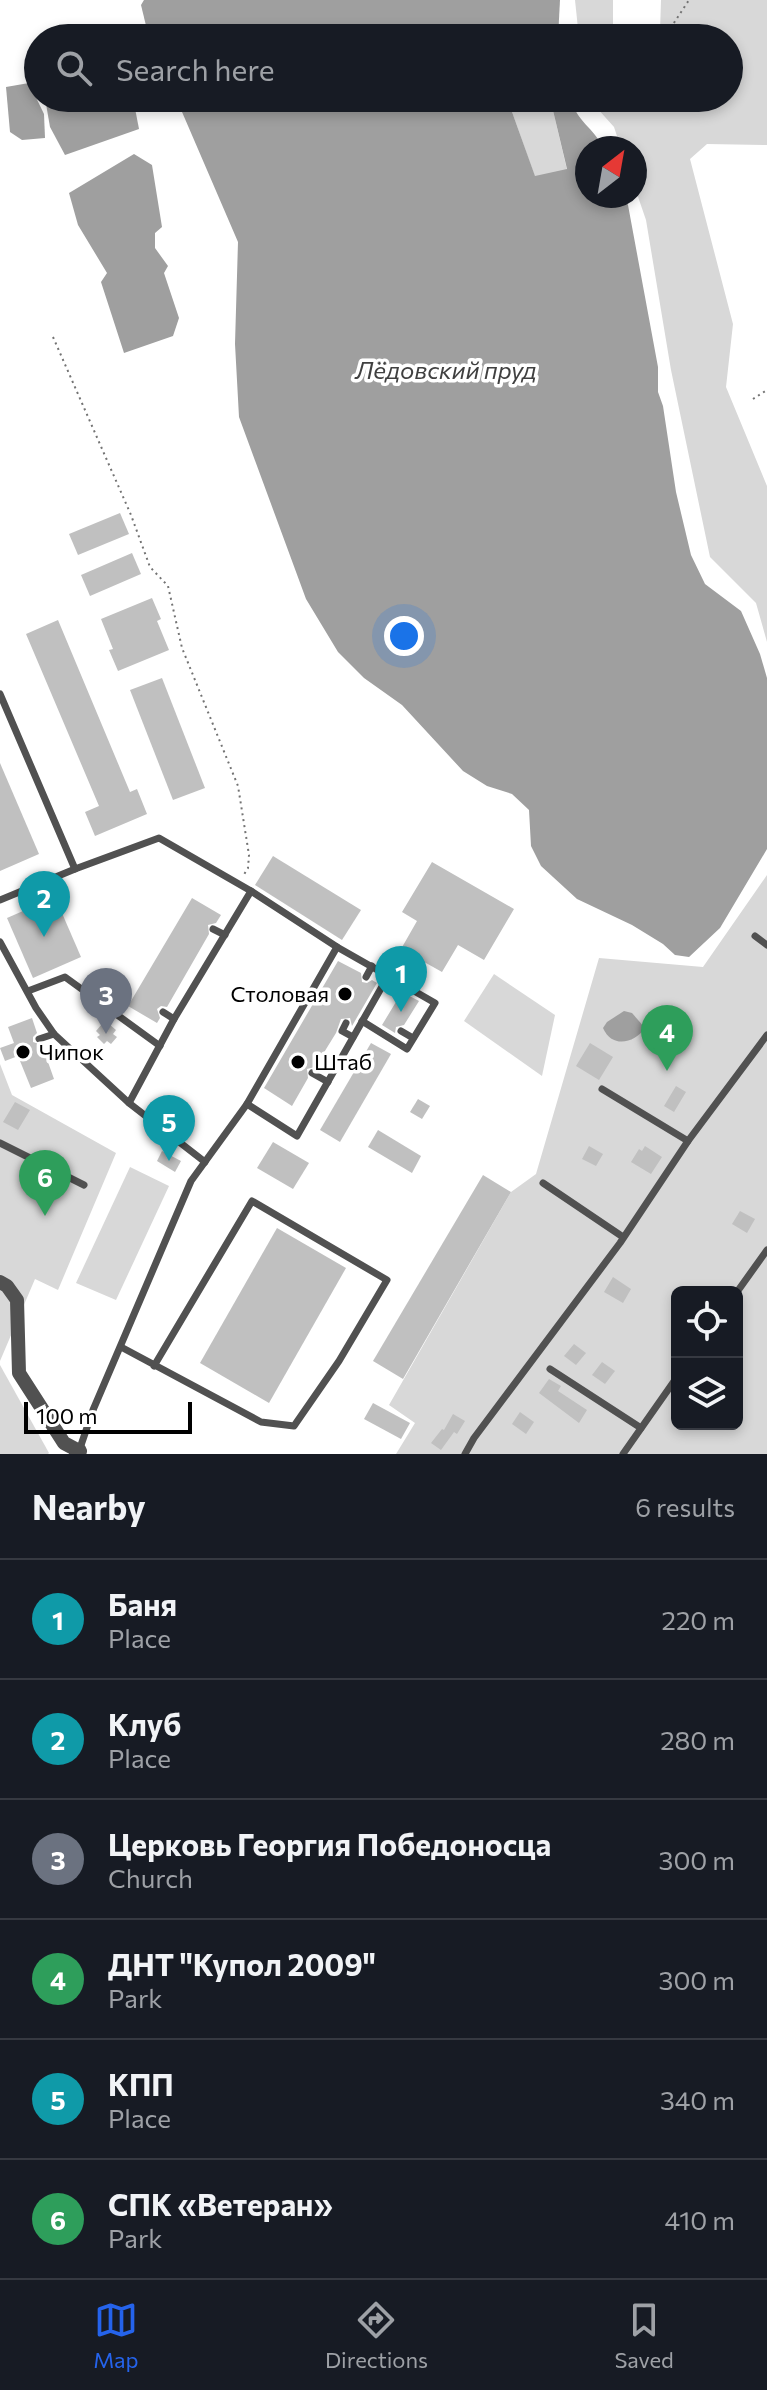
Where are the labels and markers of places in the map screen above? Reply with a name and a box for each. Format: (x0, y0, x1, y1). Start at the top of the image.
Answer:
pin: 2 (18, 871, 70, 937)
pin: 1 (375, 946, 427, 1012)
pin: 3 (80, 968, 132, 1034)
place label: Столовая (231, 980, 329, 1007)
marker: Столовая (336, 985, 354, 1003)
pin: 4 (641, 1005, 693, 1071)
place label: Чипок (39, 1038, 104, 1065)
marker: Чипок (14, 1043, 32, 1061)
place label: Штаб (314, 1048, 372, 1075)
marker: Штаб (289, 1053, 307, 1071)
pin: 5 (143, 1095, 195, 1161)
pin: 6 (19, 1150, 71, 1216)

